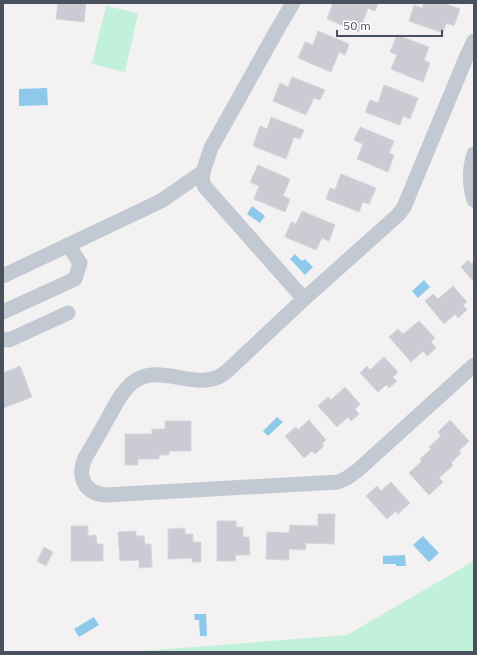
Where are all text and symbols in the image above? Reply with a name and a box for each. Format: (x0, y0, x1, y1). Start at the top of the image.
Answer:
scale bar (337, 12, 442, 38)
text: 50 m (343, 18, 371, 33)

